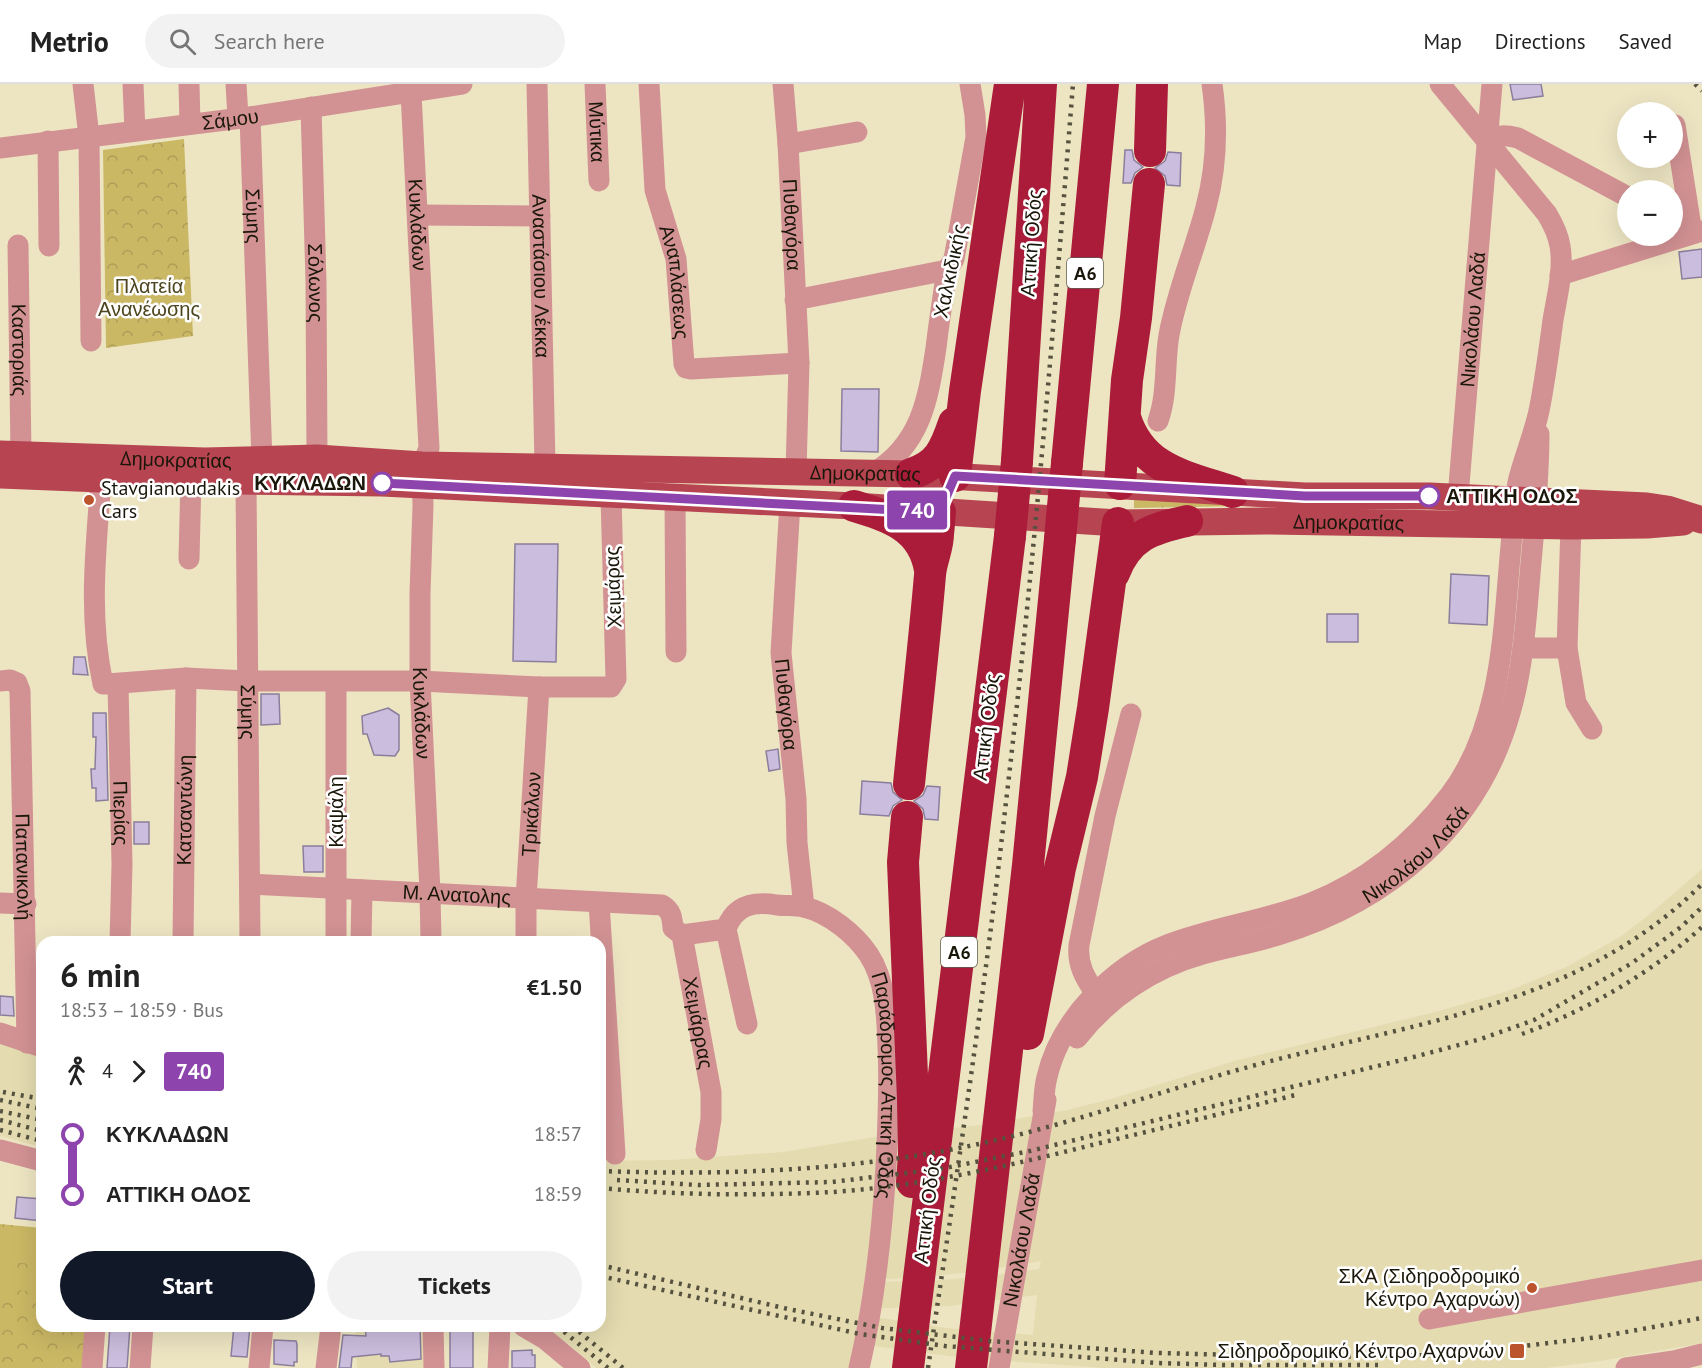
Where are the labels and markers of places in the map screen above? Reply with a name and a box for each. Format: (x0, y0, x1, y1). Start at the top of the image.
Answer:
place label: ΚΥΚΛΑΔΩΝ (254, 470, 366, 496)
marker: ΚΥΚΛΑΔΩΝ (371, 472, 393, 494)
place label: Stavgianoudakis Cars (101, 475, 240, 524)
place label: ΑΤΤΙΚΗ ΟΔΟΣ (1446, 483, 1578, 509)
marker: ΑΤΤΙΚΗ ΟΔΟΣ (1418, 485, 1440, 507)
marker: Stavgianoudakis Cars (82, 493, 96, 507)
place label: ΣΚΑ (Σιδηροδρομικό Κέντρο Αχαρνών) (1338, 1263, 1520, 1312)
marker: ΣΚΑ (Σιδηροδρομικό Κέντρο Αχαρνών) (1525, 1281, 1539, 1295)
place label: Σιδηροδρομικό Κέντρο Αχαρνών (1218, 1338, 1504, 1364)
marker: Σιδηροδρομικό Κέντρο Αχαρνών (1508, 1342, 1526, 1360)

